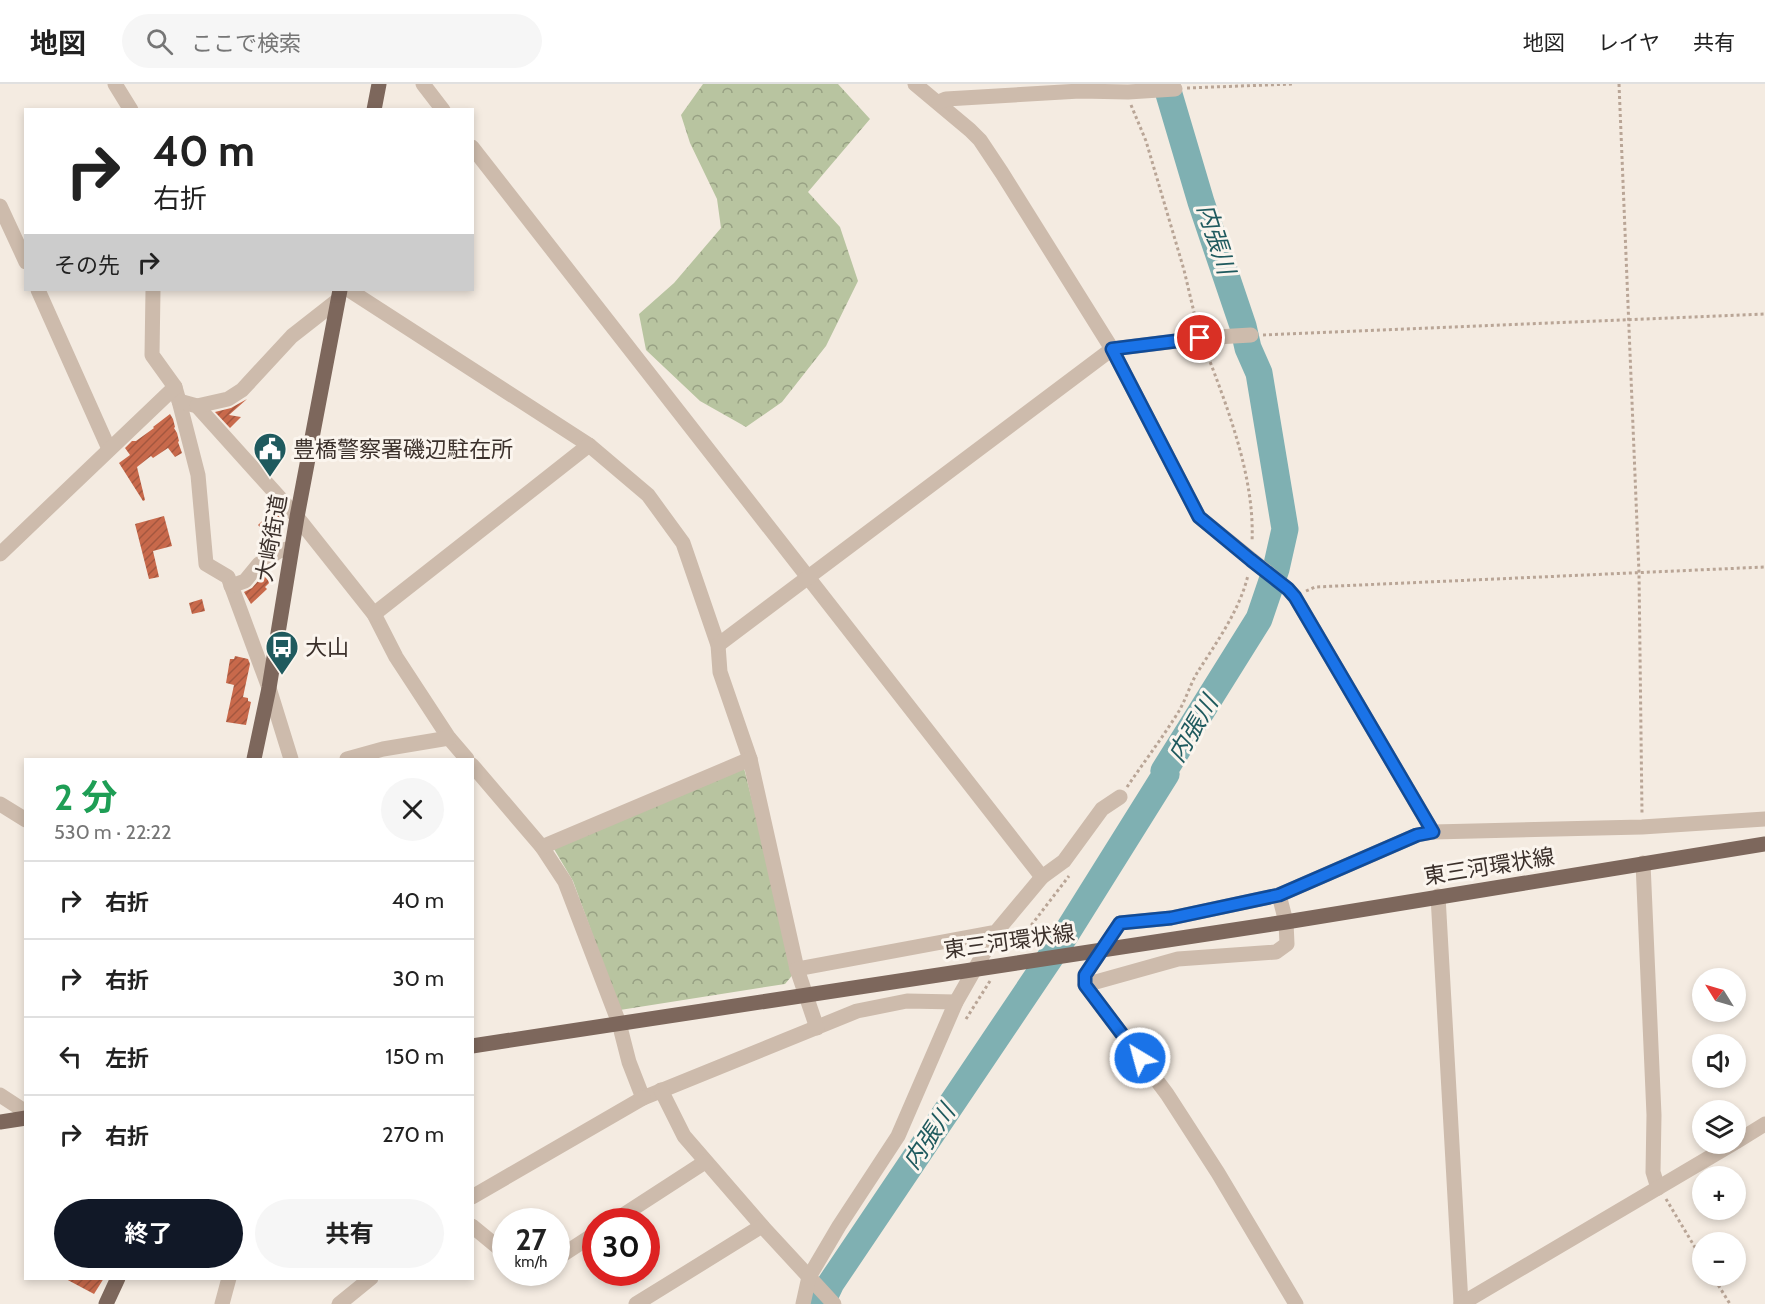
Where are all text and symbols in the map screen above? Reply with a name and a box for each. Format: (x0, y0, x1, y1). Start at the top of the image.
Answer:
search box (122, 14, 542, 68)
icon: search (143, 25, 176, 58)
text: 地図 (30, 26, 86, 60)
text: ここで検索 (191, 30, 301, 57)
text: 地図 (1523, 30, 1565, 55)
text: レイヤ (1598, 30, 1660, 55)
text: 共有 (1693, 30, 1735, 55)
text: 40 m (153, 125, 255, 177)
icon: right (54, 132, 132, 210)
text: 右折 (153, 182, 207, 215)
water label: 内張川 (1192, 200, 1242, 280)
icon: right (132, 246, 165, 279)
text: その先 (54, 252, 120, 279)
pin (1174, 312, 1225, 363)
icon: arrive (1183, 321, 1216, 354)
public building icon: 豊橋警察署磯辺駐在所 (252, 431, 288, 478)
place label: 豊橋警察署磯辺駐在所 (293, 436, 513, 463)
street label: 大崎街道 (251, 492, 292, 584)
bus stop icon: 大山 (264, 629, 300, 676)
place label: 大山 (305, 634, 349, 661)
water label: 内張川 (1162, 688, 1225, 767)
text: 2 分 (54, 775, 117, 819)
button: close (381, 778, 444, 841)
text: 530 m · 22:22 (54, 820, 171, 844)
street label: 東三河環状線 (1422, 843, 1556, 890)
icon: right (54, 884, 87, 917)
text: 40 m (392, 887, 444, 914)
text: 右折 (105, 889, 149, 916)
street label: 東三河環状線 (942, 919, 1076, 964)
icon: right (54, 962, 87, 995)
text: 30 m (392, 965, 444, 992)
text: 右折 (105, 967, 149, 994)
north arrow (1692, 968, 1746, 1022)
map controls (1692, 968, 1746, 1286)
position arrow (1108, 1026, 1172, 1090)
button: sound (1692, 1034, 1746, 1088)
icon: left (54, 1040, 87, 1073)
text: 150 m (385, 1043, 444, 1070)
text: 左折 (105, 1045, 149, 1072)
water label: 内張川 (896, 1096, 962, 1175)
button: layers (1692, 1100, 1746, 1154)
icon: right (54, 1118, 87, 1151)
text: 270 m (382, 1121, 444, 1148)
text: 右折 (105, 1123, 149, 1150)
button: + (1692, 1166, 1746, 1220)
button: 終了 (54, 1199, 243, 1268)
button: 共有 (255, 1199, 444, 1268)
speed limit sign: 30 (582, 1208, 660, 1286)
text: 27 (515, 1221, 547, 1258)
button: − (1692, 1232, 1746, 1286)
text: km/h (515, 1253, 547, 1271)

